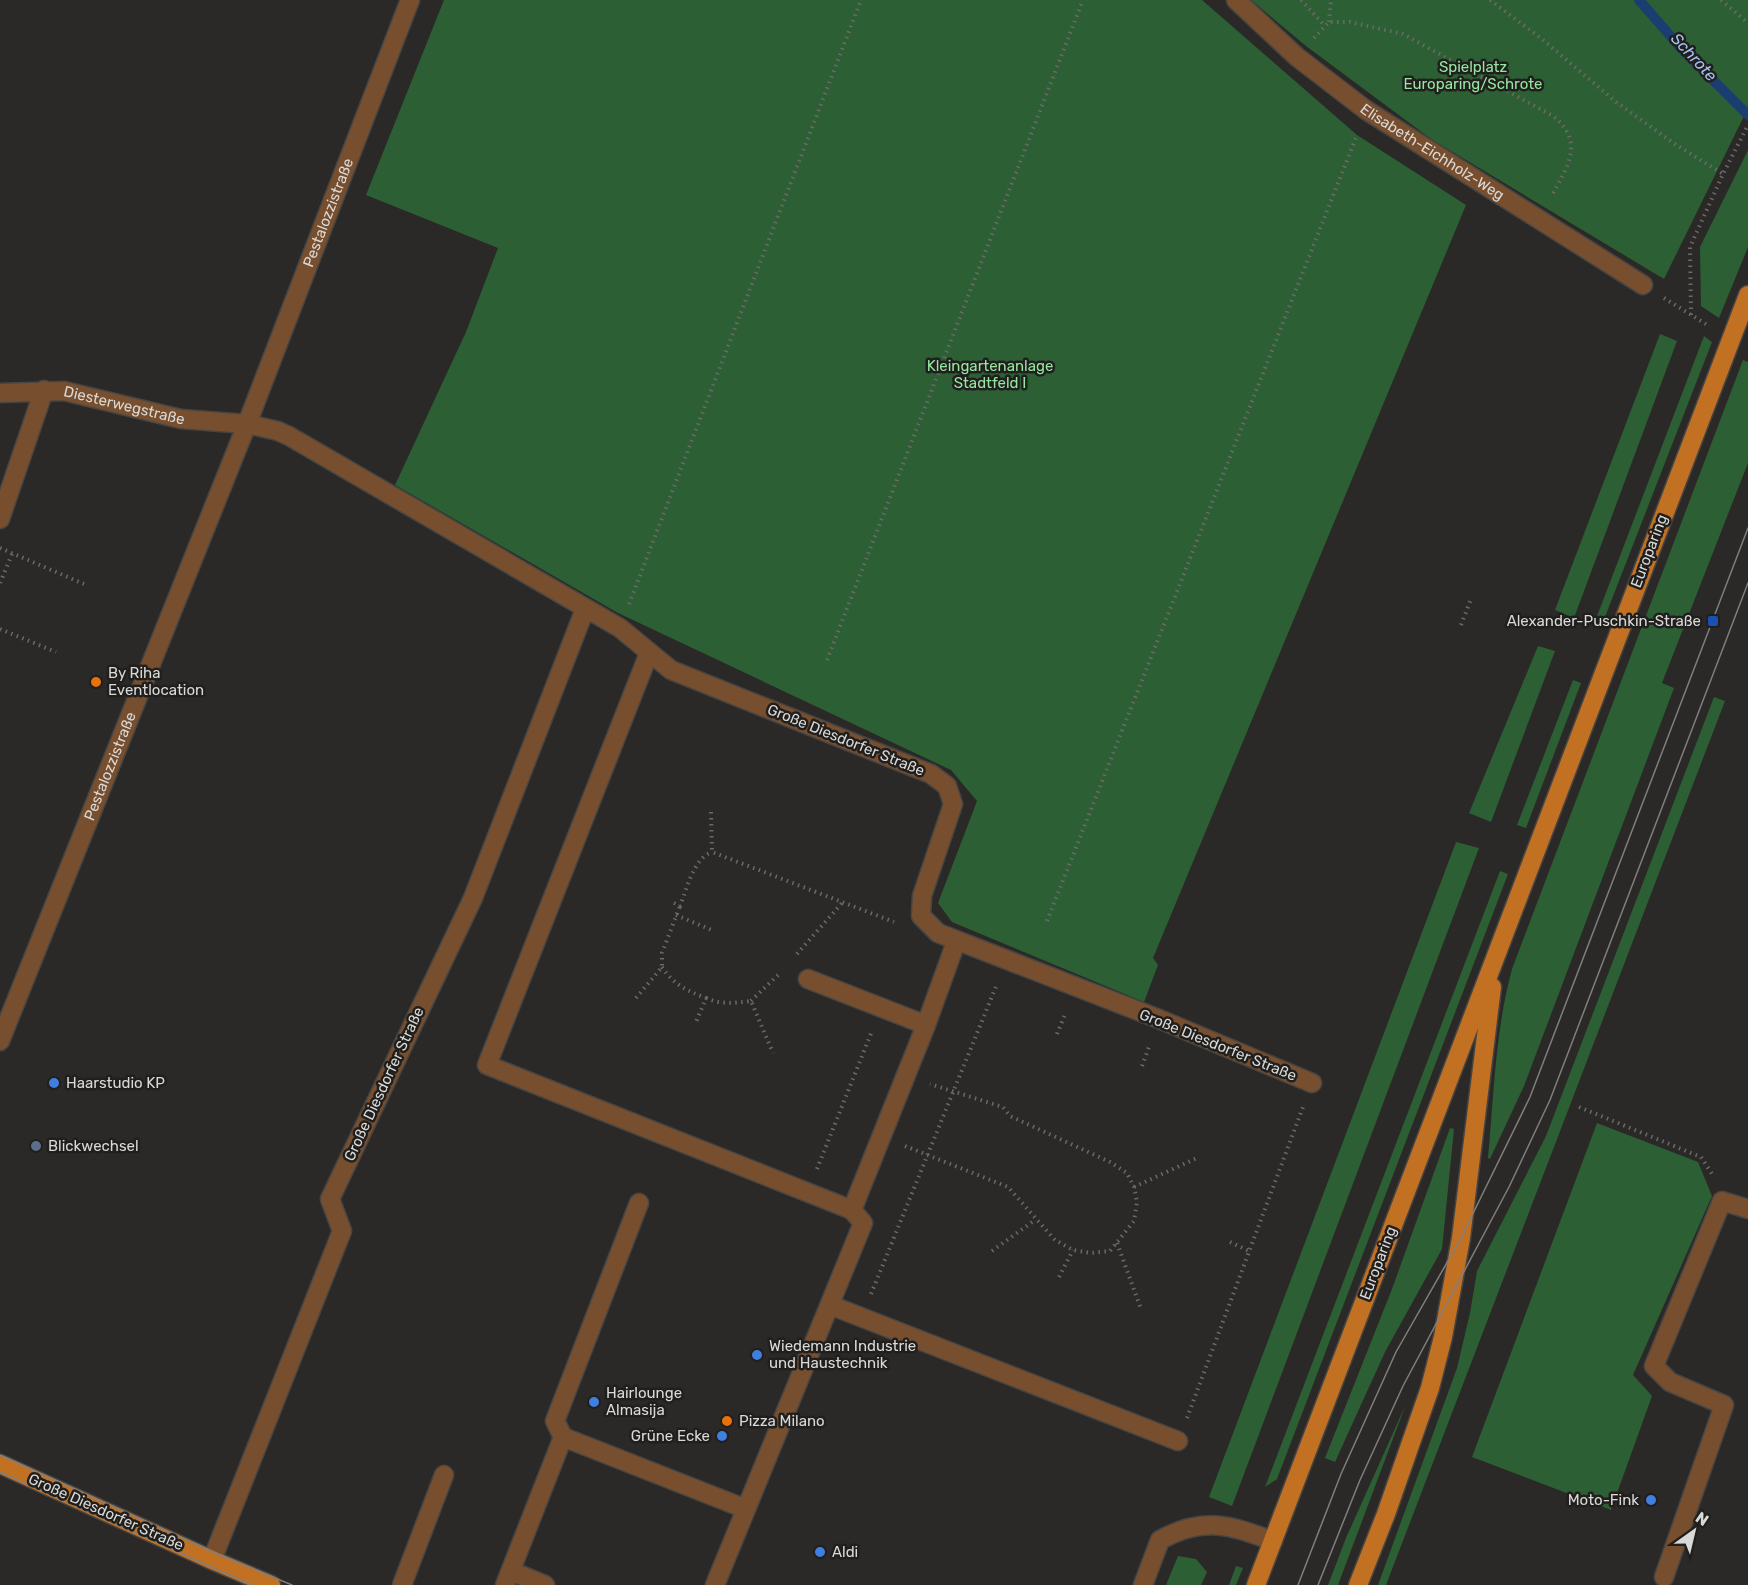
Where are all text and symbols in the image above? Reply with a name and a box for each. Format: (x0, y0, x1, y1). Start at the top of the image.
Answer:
water label: Schrote (1667, 29, 1721, 85)
park label: Spielplatz Europaring/Schrote (1404, 58, 1542, 93)
street label: Elisabeth-Eichholz-Weg (1357, 100, 1508, 204)
street label: Pestalozzistraße (299, 156, 357, 270)
park label: Kleingartenanlage Stadtfeld I (927, 357, 1053, 392)
street label: Diesterwegstraße (62, 382, 187, 429)
street label: Europaring (1627, 512, 1671, 590)
place label: Alexander-Puschkin-Straße (1507, 612, 1701, 630)
marker: Alexander-Puschkin-Straße (1706, 614, 1720, 628)
place label: By Riha Eventlocation (108, 664, 204, 699)
marker: By Riha Eventlocation (89, 675, 103, 689)
street label: Große Diesdorfer Straße (765, 700, 927, 780)
street label: Pestalozzistraße (80, 709, 140, 823)
street label: Große Diesdorfer Straße (340, 1004, 428, 1164)
street label: Große Diesdorfer Straße (1137, 1005, 1299, 1085)
place label: Haarstudio KP (66, 1074, 165, 1092)
marker: Haarstudio KP (47, 1076, 61, 1090)
place label: Blickwechsel (48, 1137, 139, 1155)
marker: Blickwechsel (29, 1139, 43, 1153)
street label: Europaring (1356, 1224, 1400, 1302)
place label: Wiedemann Industrie und Haustechnik (769, 1337, 916, 1372)
marker: Wiedemann Industrie und Haustechnik (750, 1348, 764, 1362)
place label: Hairlounge Almasija (606, 1384, 682, 1419)
marker: Hairlounge Almasija (587, 1395, 601, 1409)
place label: Pizza Milano (739, 1412, 825, 1430)
marker: Pizza Milano (720, 1414, 734, 1428)
place label: Grüne Ecke (631, 1427, 710, 1445)
marker: Grüne Ecke (715, 1429, 729, 1443)
street label: Große Diesdorfer Straße (26, 1470, 186, 1554)
place label: Moto-Fink (1568, 1491, 1639, 1509)
marker: Moto-Fink (1644, 1493, 1658, 1507)
north arrow (1664, 1501, 1724, 1561)
text: N (1692, 1508, 1712, 1530)
place label: Aldi (832, 1543, 858, 1561)
marker: Aldi (813, 1545, 827, 1559)

